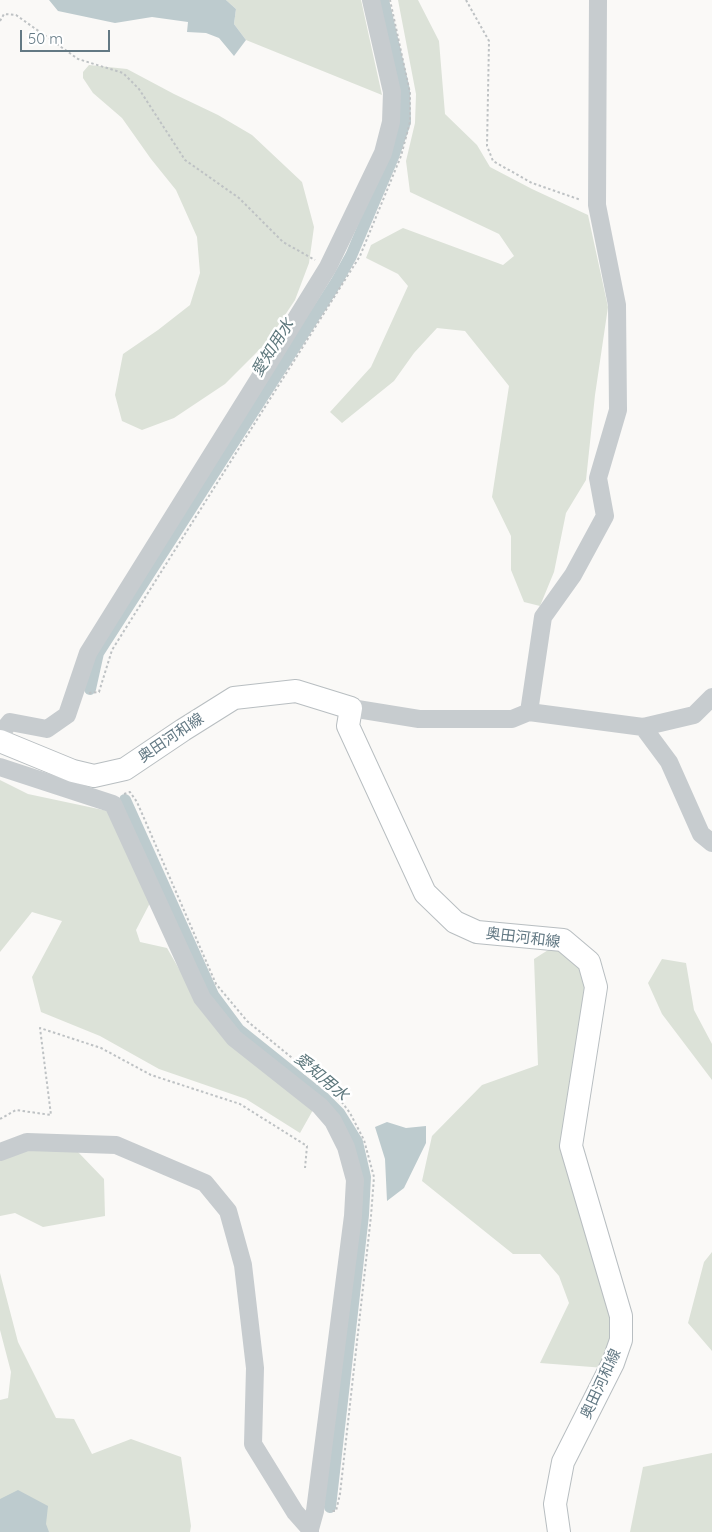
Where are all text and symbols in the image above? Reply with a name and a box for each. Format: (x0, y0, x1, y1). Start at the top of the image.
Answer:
scale bar (22, 20, 112, 52)
text: 50 m (28, 29, 63, 48)
water label: 愛知用水 (248, 316, 298, 380)
street label: 奥田河和線 (135, 710, 207, 766)
street label: 奥田河和線 (485, 924, 561, 952)
water label: 愛知用水 (290, 1049, 352, 1105)
street label: 奥田河和線 (577, 1346, 625, 1422)

